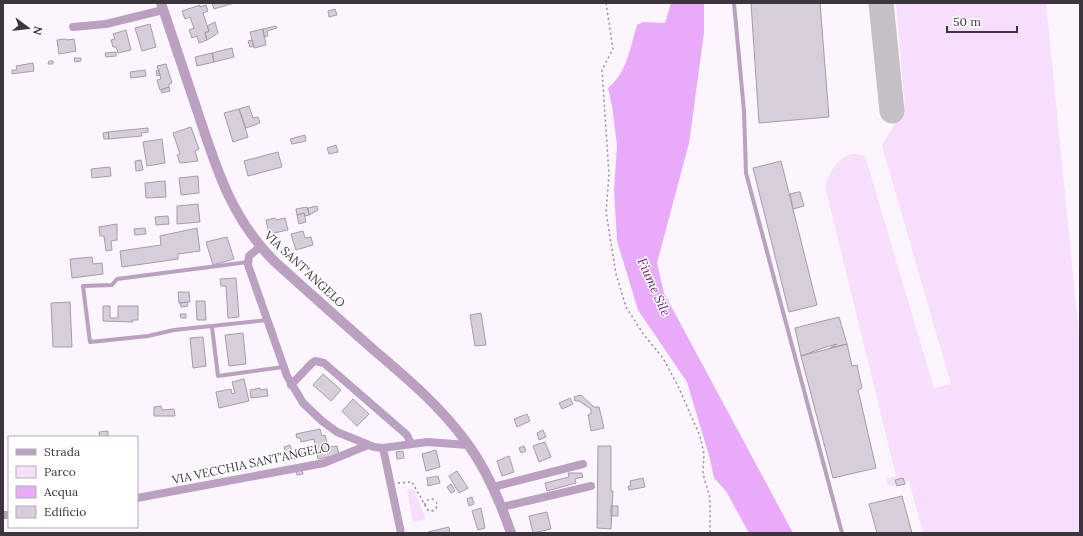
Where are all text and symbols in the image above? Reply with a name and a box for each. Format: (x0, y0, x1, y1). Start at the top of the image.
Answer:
north arrow (8, 8, 48, 48)
scale bar (947, 8, 1017, 34)
text: 50 m (953, 14, 981, 29)
text: N (30, 25, 46, 37)
street label: VIA SANT'ANGELO (261, 227, 349, 310)
water label: Fiume Sile (634, 255, 674, 319)
legend (8, 436, 138, 528)
street label: VIA VECCHIA SANT'ANGELO (170, 439, 331, 487)
text: Strada (44, 444, 80, 459)
text: Parco (44, 464, 76, 479)
text: Acqua (43, 484, 78, 499)
text: Edificio (44, 504, 86, 519)

